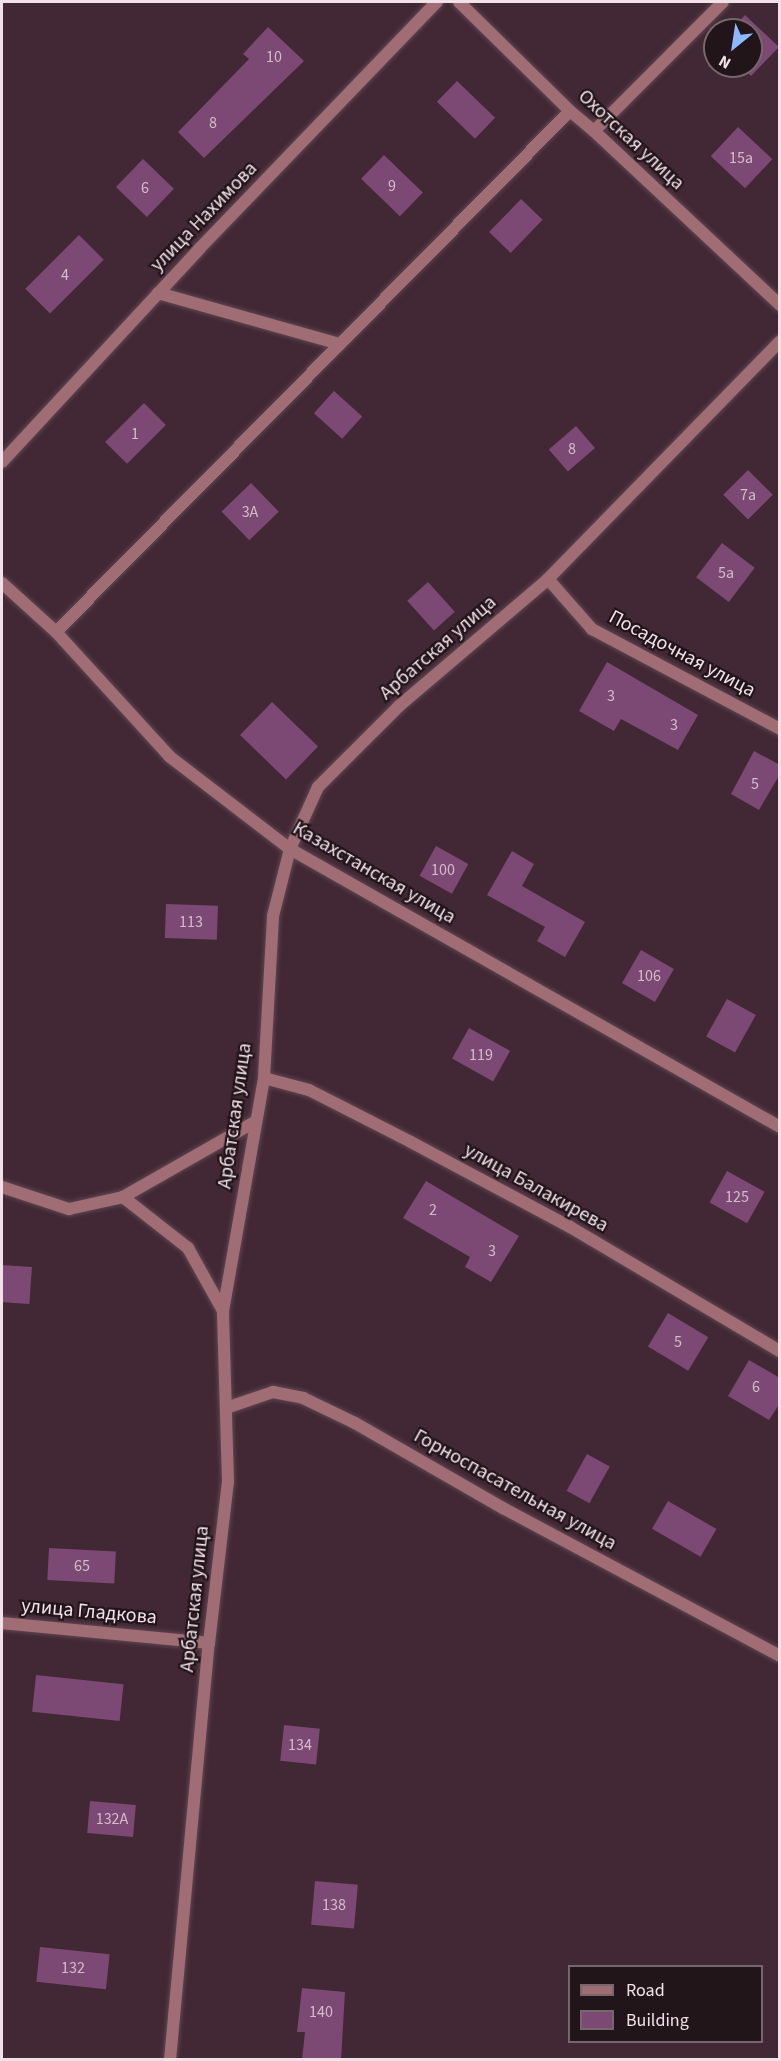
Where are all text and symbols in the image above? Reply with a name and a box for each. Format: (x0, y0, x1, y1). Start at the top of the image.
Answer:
north arrow (703, 18, 763, 78)
house number: 10 (266, 47, 282, 67)
text: N (715, 50, 735, 74)
street label: Охотская улица (573, 85, 689, 195)
house number: 8 (209, 113, 217, 133)
house number: 15а (729, 148, 753, 168)
street label: улица Нахимова (146, 157, 262, 277)
house number: 9 (388, 176, 396, 196)
house number: 6 (141, 178, 149, 198)
house number: 4 (61, 265, 69, 285)
house number: 1 (131, 424, 139, 444)
house number: 8 (568, 439, 576, 459)
house number: 7а (740, 485, 756, 505)
house number: 3А (242, 502, 258, 522)
house number: 5а (718, 563, 734, 583)
street label: Арбатская улица (375, 591, 501, 705)
street label: Посадочная улица (605, 605, 759, 703)
house number: 3 (607, 686, 615, 706)
house number: 3 (670, 715, 678, 735)
house number: 5 (751, 774, 759, 794)
street label: Казахстанская улица (288, 817, 460, 929)
house number: 100 (431, 860, 455, 880)
house number: 113 (179, 912, 203, 932)
house number: 106 (637, 966, 661, 986)
street label: Арбатская улица (213, 1042, 257, 1190)
house number: 119 (469, 1045, 493, 1065)
street label: улица Балакирева (460, 1138, 612, 1238)
house number: 125 (725, 1187, 749, 1207)
house number: 2 (429, 1200, 437, 1220)
house number: 3 (488, 1241, 496, 1261)
house number: 5 (674, 1332, 682, 1352)
house number: 6 (752, 1377, 760, 1397)
street label: Горноспасательная улица (409, 1424, 621, 1556)
street label: Арбатская улица (175, 1525, 215, 1673)
house number: 65 (74, 1556, 90, 1576)
street label: улица Гладкова (20, 1594, 158, 1630)
house number: 134 (288, 1735, 312, 1755)
house number: 132А (96, 1809, 128, 1829)
house number: 138 (322, 1895, 346, 1915)
house number: 132 (61, 1958, 85, 1978)
legend (568, 1965, 763, 2043)
text: Road (626, 1978, 665, 2003)
house number: 140 (309, 2002, 333, 2022)
text: Building (626, 2008, 689, 2033)

